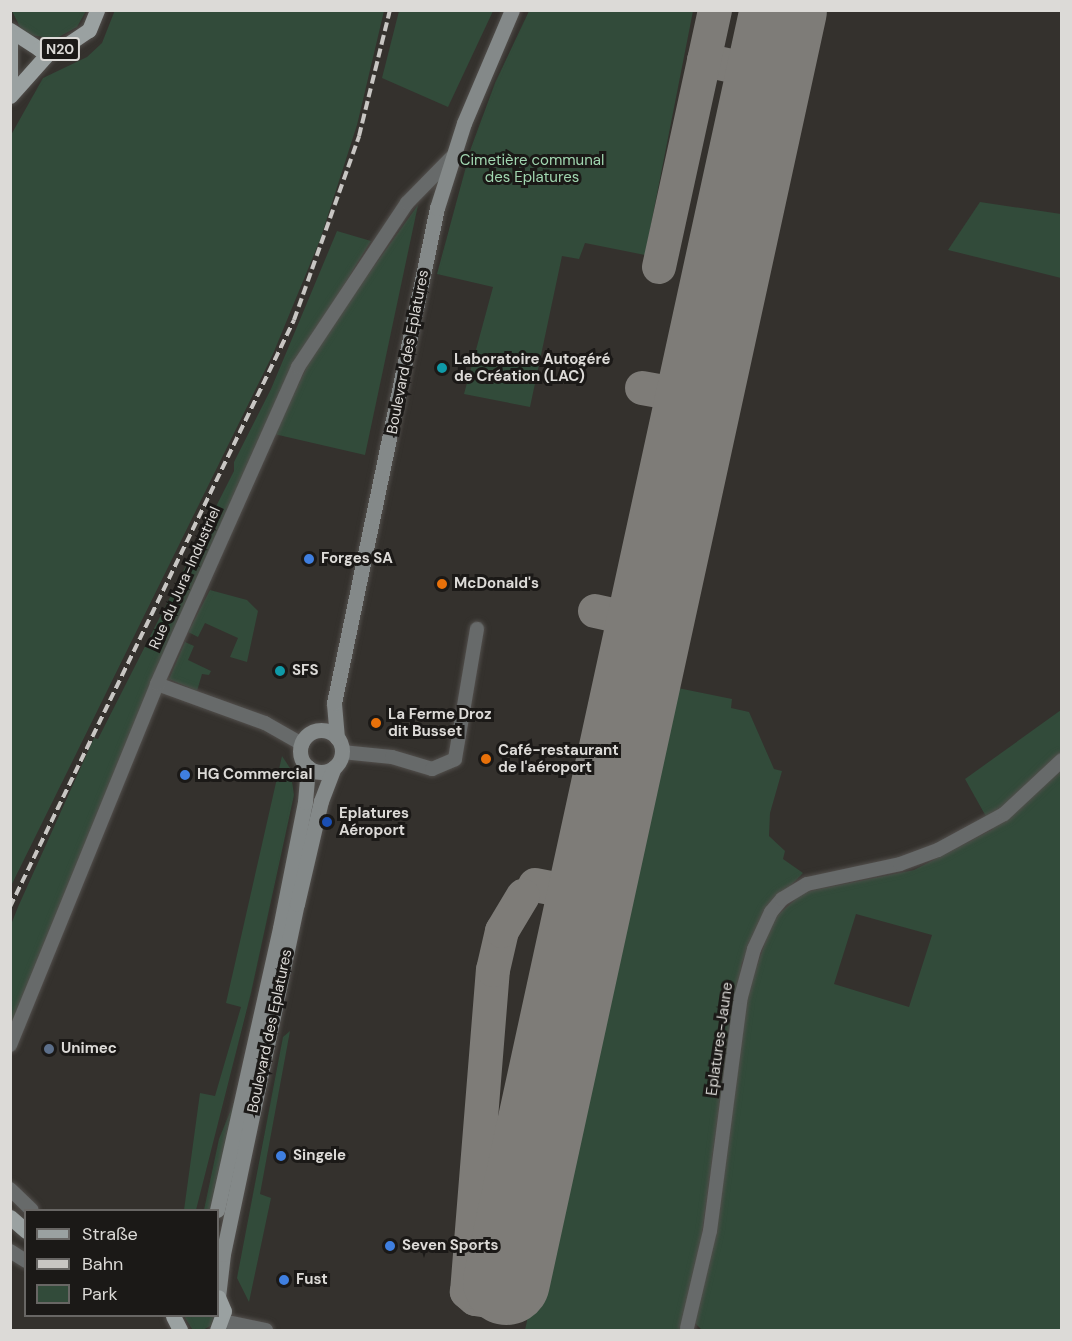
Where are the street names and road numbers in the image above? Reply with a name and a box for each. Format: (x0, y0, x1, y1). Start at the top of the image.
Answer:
road number: N20 (39, 38, 81, 60)
street label: Boulevard des Eplatures (383, 268, 433, 436)
street label: Rue du Jura-Industriel (145, 504, 225, 652)
street label: Boulevard des Eplatures (244, 948, 296, 1114)
street label: Eplatures-Jaune (703, 981, 737, 1097)

